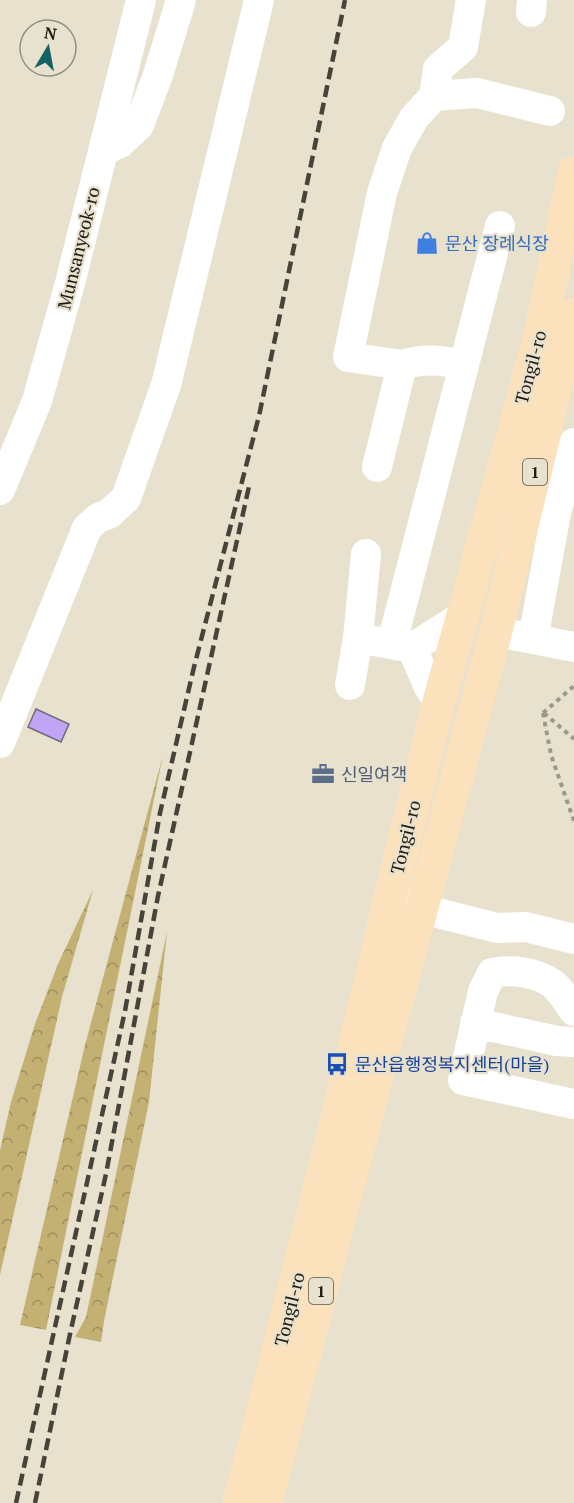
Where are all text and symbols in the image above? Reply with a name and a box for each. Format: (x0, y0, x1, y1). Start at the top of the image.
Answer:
north arrow (18, 18, 78, 78)
text: N (43, 21, 58, 45)
street label: Munsanyeok-ro (51, 184, 105, 312)
shop icon: 문산 장례식장 (414, 230, 440, 256)
place label: 문산 장례식장 (445, 231, 549, 255)
street label: Tongil-ro (509, 327, 551, 407)
road number: 1 (523, 459, 547, 485)
office icon: 신일여객 (310, 761, 336, 787)
place label: 신일여객 (341, 762, 407, 786)
street label: Tongil-ro (384, 797, 426, 877)
bus stop icon: 문산읍행정복지센터(마을) (324, 1051, 350, 1077)
place label: 문산읍행정복지센터(마을) (355, 1052, 550, 1076)
street label: Tongil-ro (268, 1269, 310, 1349)
road number: 1 (309, 1278, 333, 1304)

